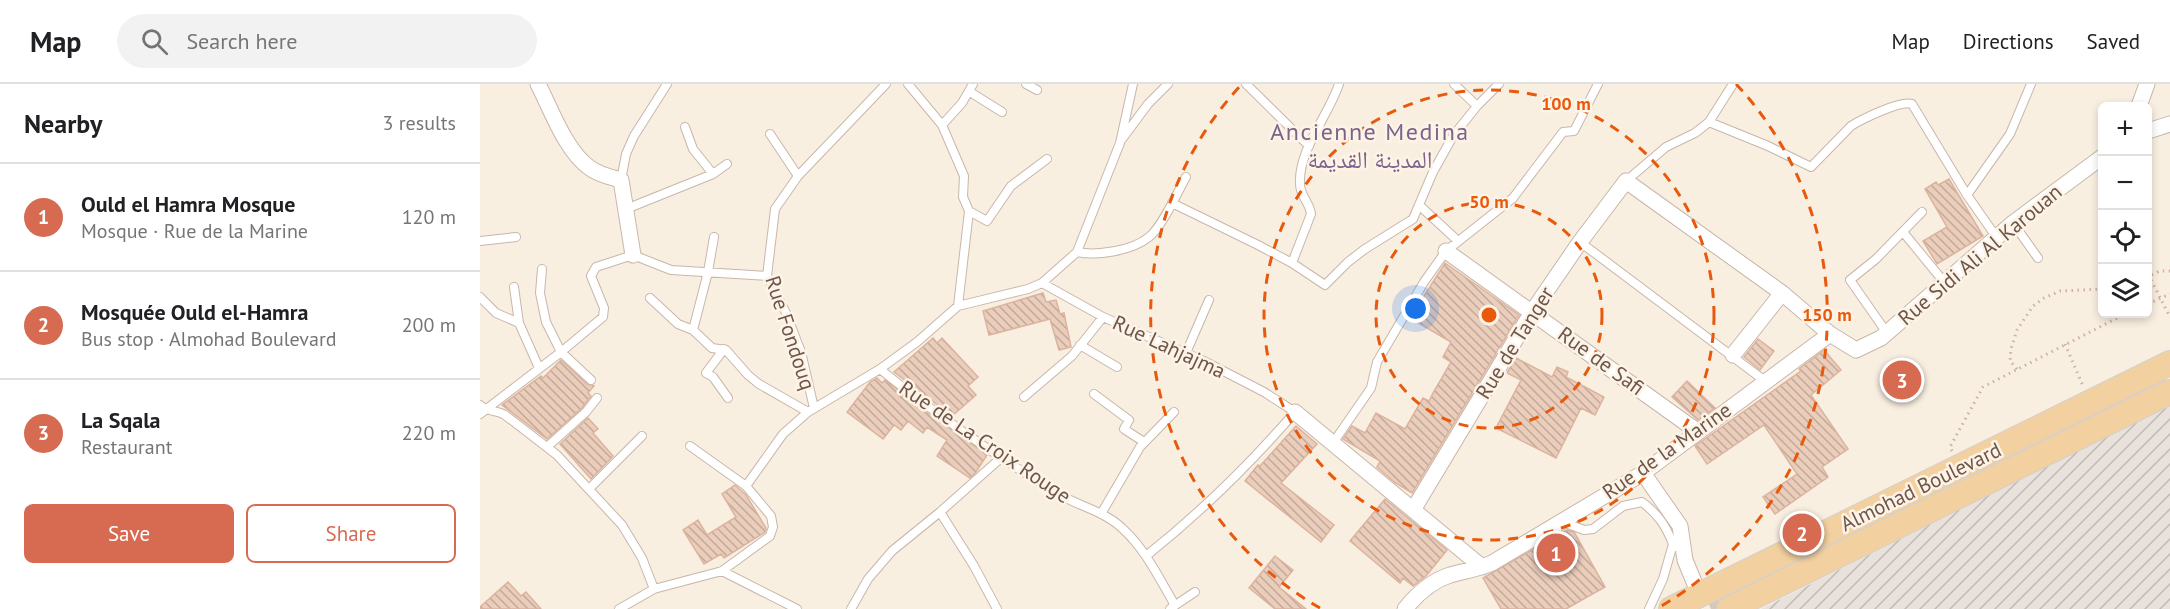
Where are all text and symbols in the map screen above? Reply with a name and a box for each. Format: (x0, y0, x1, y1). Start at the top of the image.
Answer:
search box (117, 14, 537, 68)
text: Map (30, 23, 81, 60)
icon: search (138, 25, 171, 58)
text: Search here (186, 27, 297, 55)
text: Map (1891, 28, 1930, 55)
text: Directions (1963, 28, 2054, 55)
text: Saved (2087, 28, 2140, 55)
text: 100 m (1541, 92, 1591, 115)
map controls (2098, 102, 2152, 318)
button: + (2098, 102, 2152, 156)
text: Nearby (24, 107, 102, 140)
text: 3 results (383, 110, 456, 136)
district label: Ancienne Medina المدينة القديمة (1270, 116, 1470, 175)
button: − (2098, 156, 2152, 210)
street label: Rue Sidi Ali Al Karouan (1892, 178, 2067, 331)
text: Ould el Hamra Mosque (81, 190, 295, 218)
text: 50 m (1469, 190, 1509, 213)
text: 1 (38, 204, 49, 230)
text: 120 m (402, 204, 456, 230)
button: locate (2098, 210, 2152, 264)
text: Mosque · Rue de la Marine (81, 218, 308, 244)
button: layers (2098, 264, 2152, 318)
street label: Rue Fondouq (759, 272, 822, 393)
street label: Rue de Tanger (1469, 282, 1560, 404)
your location (1401, 294, 1430, 323)
text: Mosquée Ould el-Hamra (81, 298, 308, 326)
text: 150 m (1802, 303, 1852, 326)
centre of rings (1479, 305, 1499, 325)
street label: Rue Lahjajma (1109, 309, 1230, 384)
text: 2 (38, 312, 49, 338)
text: 200 m (402, 312, 456, 338)
street label: Rue de Safi (1553, 320, 1650, 401)
text: Bus stop · Almohad Boulevard (81, 326, 336, 352)
pin: 3 (1882, 358, 1922, 402)
street label: Rue de La Croix Rouge (894, 374, 1076, 509)
street label: Rue de la Marine (1597, 396, 1737, 505)
text: La Sqala (81, 406, 161, 434)
text: 3 (38, 420, 49, 446)
text: 220 m (402, 420, 456, 446)
text: Restaurant (81, 434, 172, 460)
street label: Almohad Boulevard (1836, 436, 2006, 537)
button: Save (24, 504, 234, 563)
button: Share (246, 504, 456, 563)
pin: 2 (1782, 510, 1822, 556)
pin: 1 (1536, 530, 1576, 576)

